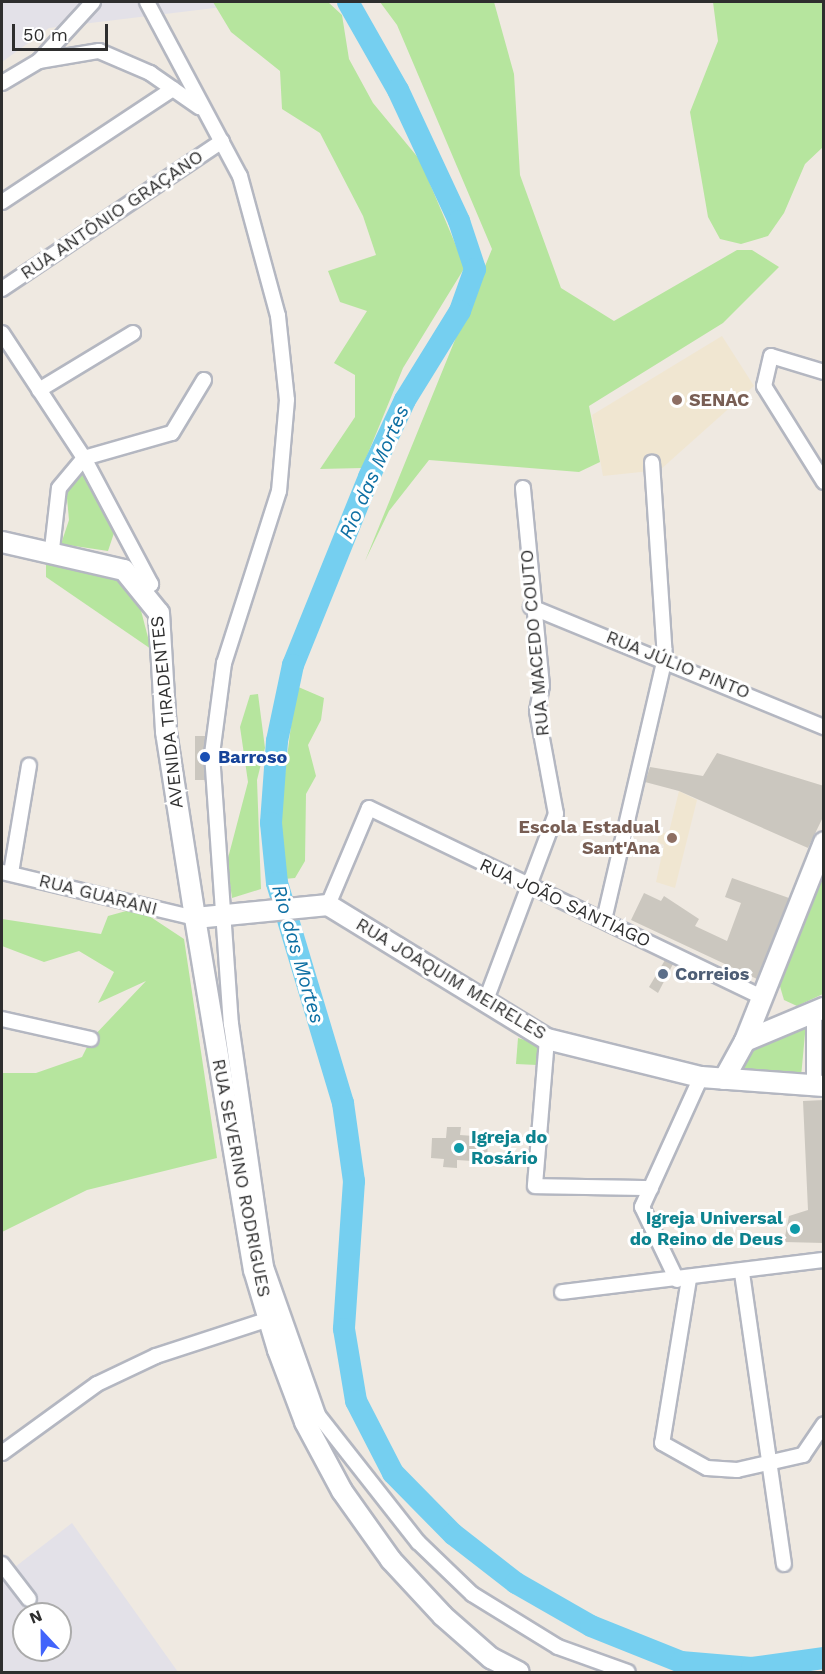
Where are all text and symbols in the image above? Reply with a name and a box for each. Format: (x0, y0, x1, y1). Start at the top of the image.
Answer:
scale bar (15, 12, 111, 50)
text: 50 m (23, 24, 68, 45)
street label: RUA ANTÔNIO GRAÇANO (16, 145, 208, 285)
place label: SENAC (689, 389, 749, 411)
marker: SENAC (670, 393, 684, 407)
water label: Rio das Mortes (334, 402, 414, 542)
street label: RUA MACEDO COUTO (516, 548, 554, 738)
street label: AVENIDA TIRADENTES (146, 614, 188, 810)
street label: RUA JÚLIO PINTO (602, 626, 754, 704)
place label: Barroso (218, 746, 287, 768)
marker: Barroso (196, 748, 214, 766)
place label: Escola Estadual Sant'Ana (518, 817, 660, 860)
marker: Escola Estadual Sant'Ana (665, 831, 679, 845)
street label: RUA JOÃO SANTIAGO (476, 854, 654, 952)
street label: RUA GUARANI (36, 870, 160, 920)
water label: Rio das Mortes (267, 882, 329, 1026)
street label: RUA JOAQUIM MEIRELES (351, 913, 551, 1045)
place label: Correios (675, 963, 749, 985)
marker: Correios (656, 967, 670, 981)
street label: RUA SEVERINO RODRIGUES (207, 1057, 275, 1299)
place label: Igreja do Rosário (471, 1127, 548, 1170)
marker: Igreja do Rosário (452, 1141, 466, 1155)
place label: Igreja Universal do Reino de Deus (630, 1208, 783, 1250)
marker: Igreja Universal do Reino de Deus (788, 1222, 802, 1236)
north arrow (12, 1602, 72, 1662)
text: N (27, 1606, 45, 1628)

